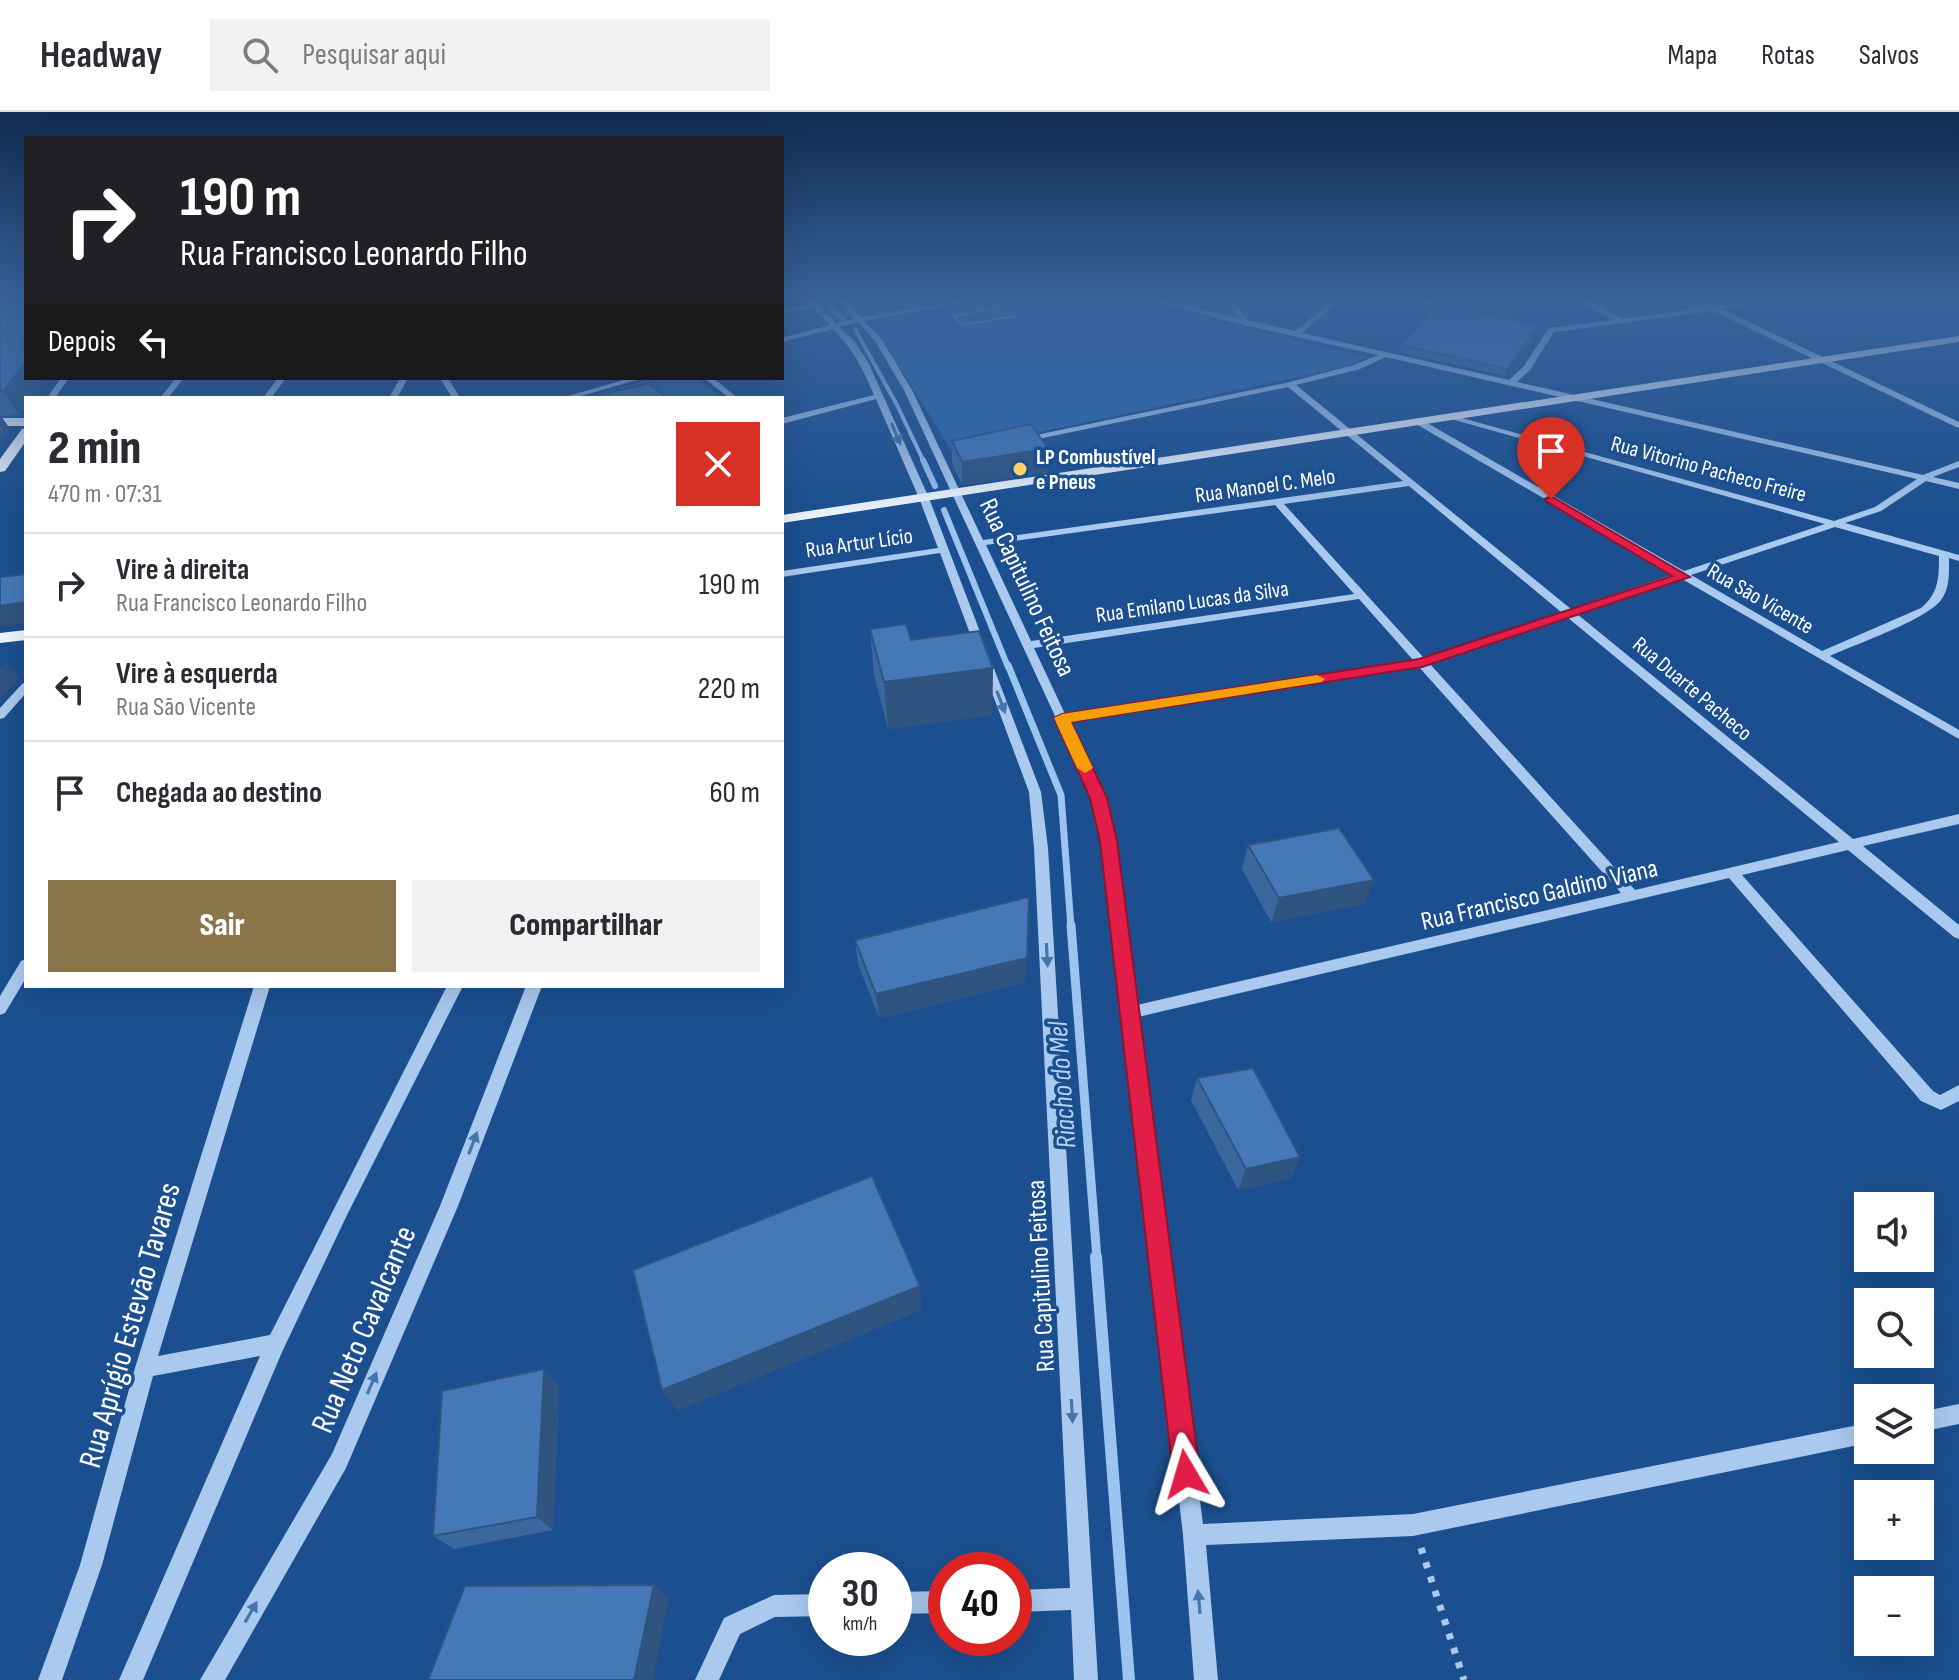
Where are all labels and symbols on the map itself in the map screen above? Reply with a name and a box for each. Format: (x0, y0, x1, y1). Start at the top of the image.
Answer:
pin (1517, 417, 1585, 499)
one-way arrow (890, 422, 903, 446)
street label: Rua Vitorino Pacheco Freire (1608, 430, 1809, 509)
place label: LP Combustível e Pneus (1036, 444, 1156, 496)
marker: LP Combustível e Pneus (1011, 460, 1029, 478)
street label: Rua Manoel C. Melo (1193, 463, 1337, 510)
street label: Rua Capitulino Feitosa (972, 494, 1081, 681)
street label: Rua Artur Lício (804, 523, 914, 564)
street label: Rua São Vicente (1702, 558, 1818, 641)
street label: Rua Emilano Lucas da Silva (1094, 576, 1290, 629)
street label: Rua Duarte Pacheco (1627, 631, 1757, 747)
one-way arrow (995, 690, 1008, 714)
street label: Rua Francisco Galdino Viana (1418, 853, 1661, 938)
one-way arrow (1041, 943, 1054, 968)
water label: Riacho do Mel (1042, 1019, 1083, 1149)
one-way arrow (467, 1131, 480, 1155)
street label: Rua Aprígio Estevão Tavares (71, 1178, 190, 1473)
street label: Rua Capitulino Feitosa (1021, 1179, 1062, 1373)
street label: Rua Neto Cavalcante (303, 1220, 425, 1439)
one-way arrow (366, 1371, 379, 1395)
one-way arrow (1065, 1399, 1078, 1424)
position arrow (1144, 1432, 1228, 1516)
speed limit sign: 40 (928, 1552, 1032, 1656)
one-way arrow (1192, 1589, 1205, 1614)
one-way arrow (244, 1601, 258, 1624)

